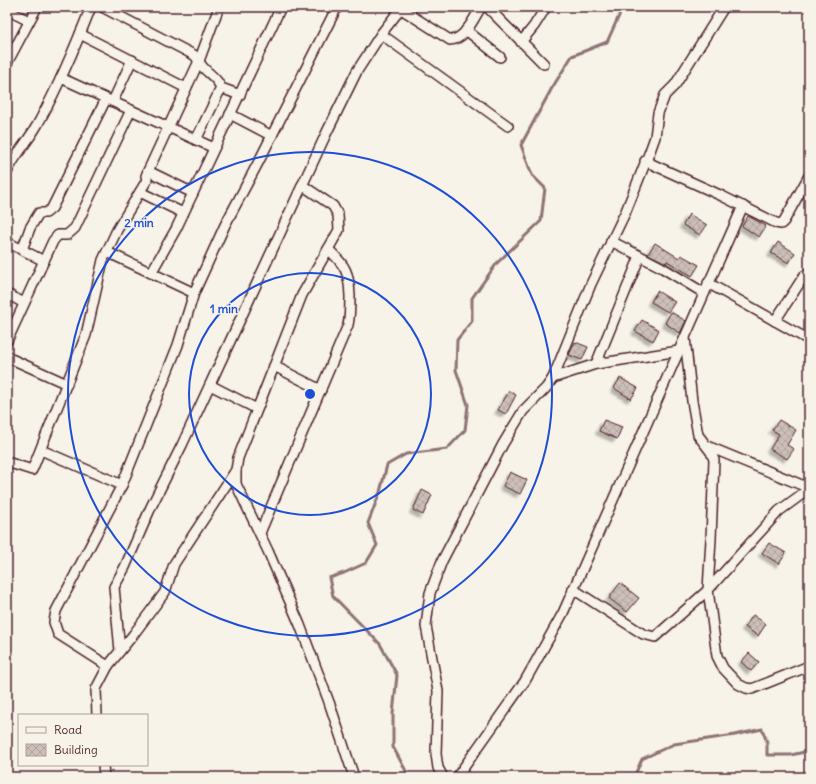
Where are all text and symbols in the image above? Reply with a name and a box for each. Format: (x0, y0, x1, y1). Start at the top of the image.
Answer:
text: 2 min (124, 215, 154, 230)
text: 1 min (210, 301, 238, 316)
centre of rings (303, 387, 317, 401)
legend (18, 714, 148, 766)
text: Road (54, 722, 82, 737)
text: Building (54, 742, 98, 757)

